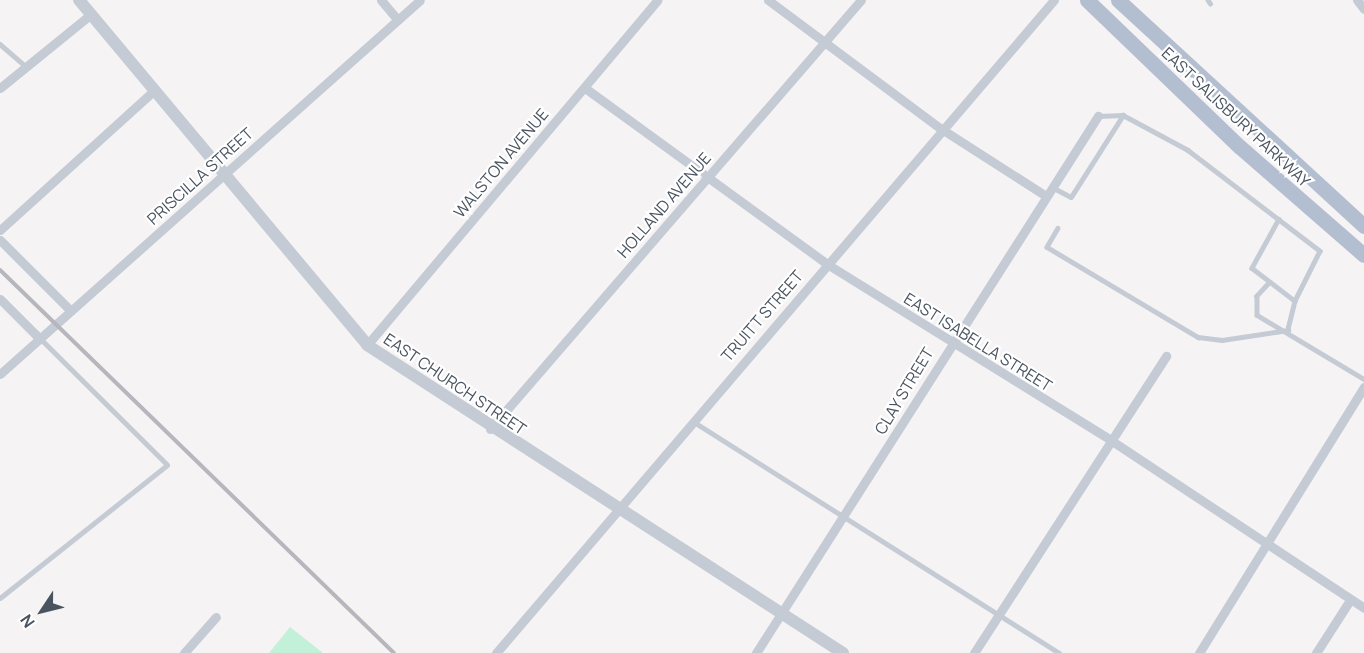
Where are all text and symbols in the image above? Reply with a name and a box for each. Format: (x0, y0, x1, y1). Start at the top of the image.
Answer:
street label: EAST SALISBURY PARKWAY (1157, 43, 1315, 191)
street label: WALSTON AVENUE (450, 105, 552, 221)
street label: PRISCILLA STREET (143, 124, 257, 228)
street label: HOLLAND AVENUE (613, 149, 715, 261)
street label: TRUITT STREET (717, 266, 807, 366)
street label: EAST ISABELLA STREET (900, 289, 1056, 395)
street label: EAST CHURCH STREET (380, 329, 530, 439)
street label: CLAY STREET (870, 344, 938, 438)
north arrow (12, 581, 72, 641)
text: N (15, 610, 40, 632)

